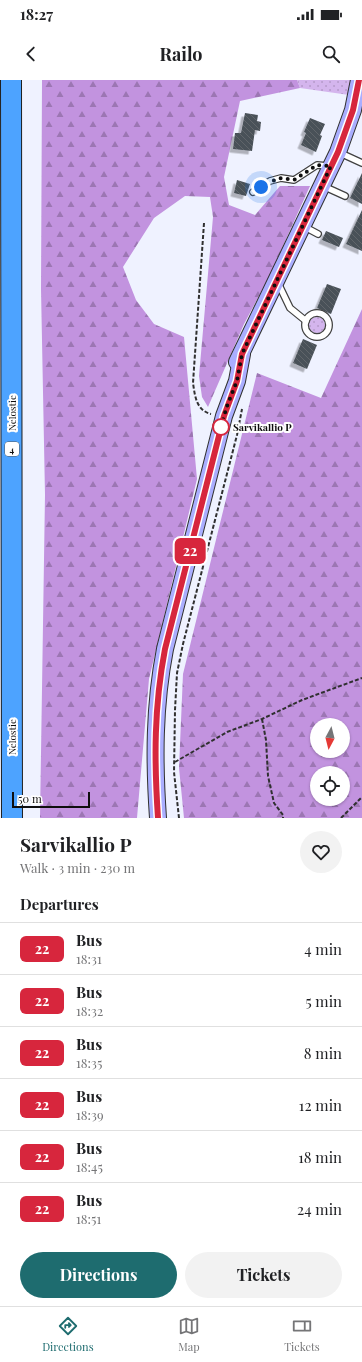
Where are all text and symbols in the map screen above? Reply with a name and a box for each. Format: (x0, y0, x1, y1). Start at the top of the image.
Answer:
text: 18:27 (20, 4, 53, 24)
text: Railo (159, 42, 203, 66)
icon: back (20, 43, 42, 65)
icon: search (320, 43, 342, 65)
your location (251, 177, 271, 197)
street label: Nelostie (5, 395, 19, 431)
marker: Sarvikallio P (212, 418, 230, 436)
place label: Sarvikallio P (233, 420, 292, 434)
road number: 4 (5, 442, 19, 456)
line badge: 22 (172, 538, 208, 564)
text: 22 (183, 541, 197, 560)
north arrow (310, 718, 350, 758)
map controls (310, 718, 350, 806)
street label: Nelostie (5, 719, 19, 755)
button: locate (310, 766, 350, 806)
scale bar (12, 790, 90, 809)
text: 50 m (18, 791, 42, 806)
text: Sarvikallio P (20, 831, 132, 857)
button: heart (300, 831, 342, 873)
text: Walk · 3 min · 230 m (20, 859, 135, 876)
text: Departures (20, 894, 99, 914)
text: Bus (76, 930, 102, 950)
text: 22 (35, 939, 49, 958)
text: 4 min (304, 939, 342, 959)
text: 18:31 (76, 950, 102, 967)
text: Bus (76, 982, 102, 1002)
text: 22 (35, 991, 49, 1010)
text: 5 min (306, 991, 342, 1011)
text: 18:32 (76, 1002, 103, 1019)
text: Bus (76, 1034, 102, 1054)
text: 22 (35, 1043, 49, 1062)
text: 8 min (304, 1043, 342, 1063)
text: 18:35 (76, 1054, 102, 1071)
text: Bus (76, 1086, 102, 1106)
text: 22 (35, 1095, 49, 1114)
text: 12 min (299, 1095, 342, 1115)
text: 18:39 (76, 1106, 104, 1123)
text: Bus (76, 1138, 102, 1158)
text: 22 (35, 1147, 49, 1166)
text: 18 min (298, 1147, 342, 1167)
text: 18:45 (76, 1158, 103, 1175)
text: Bus (76, 1190, 102, 1210)
text: 22 (35, 1199, 49, 1218)
text: 24 min (297, 1199, 342, 1219)
text: 18:51 (76, 1210, 101, 1227)
button: Directions (20, 1252, 177, 1298)
button: Tickets (185, 1252, 342, 1298)
tab: Directions (42, 1315, 94, 1354)
tab: Map (178, 1315, 200, 1354)
tab: Tickets (284, 1315, 320, 1354)

